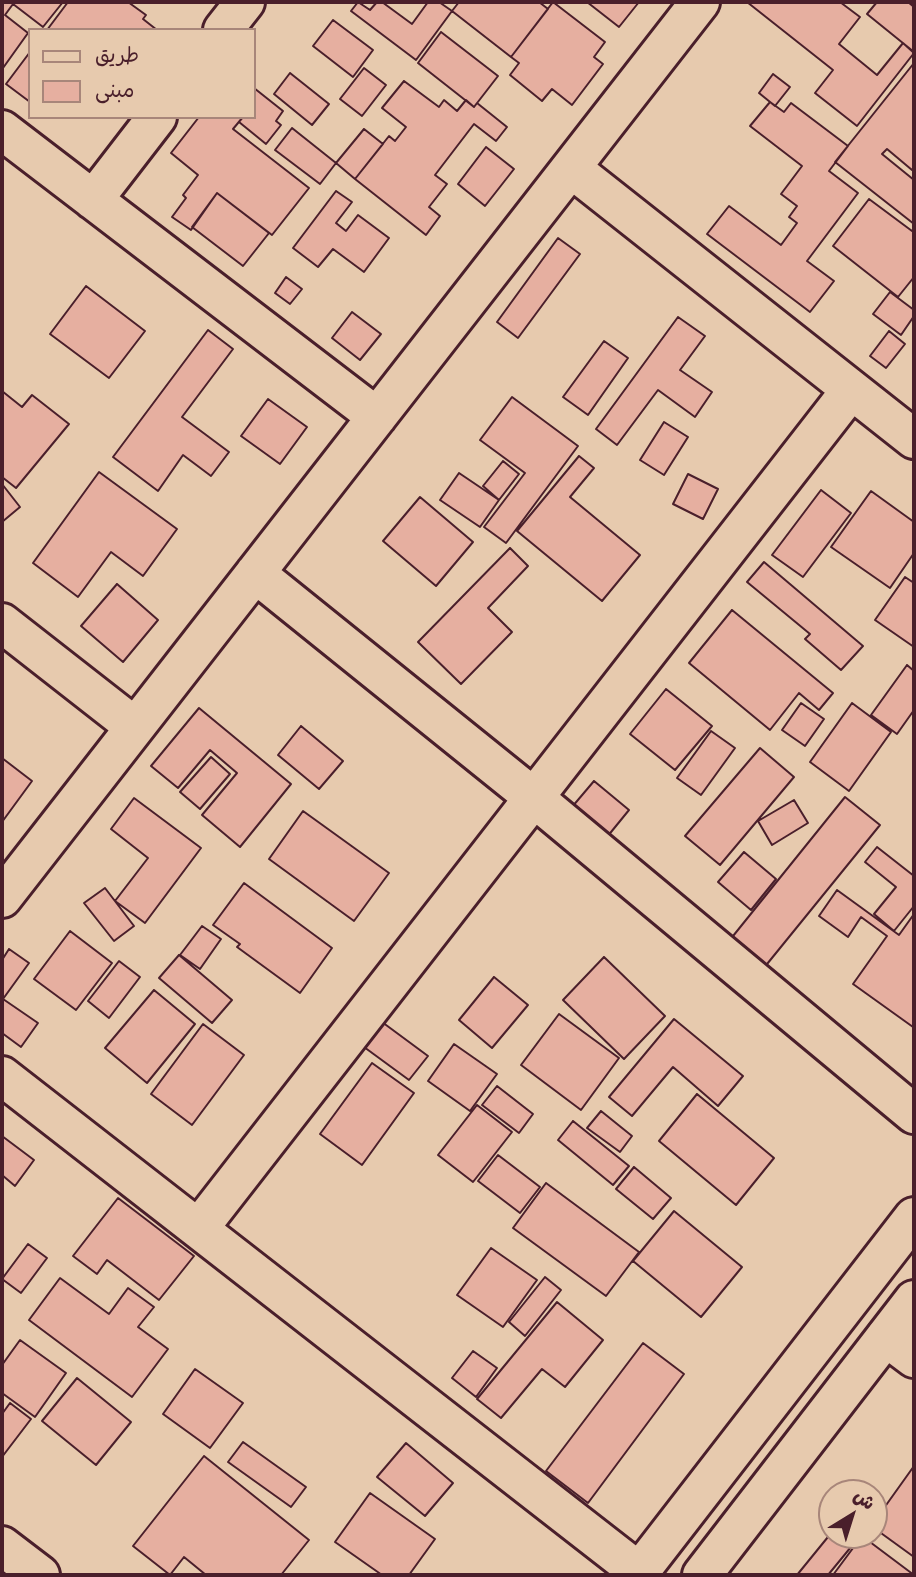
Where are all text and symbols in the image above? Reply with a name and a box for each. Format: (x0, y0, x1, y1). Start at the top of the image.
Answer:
legend (28, 28, 256, 119)
text: طريق (95, 40, 139, 67)
text: مبنى (95, 75, 134, 102)
north arrow (818, 1479, 888, 1549)
text: ش (849, 1482, 881, 1515)

